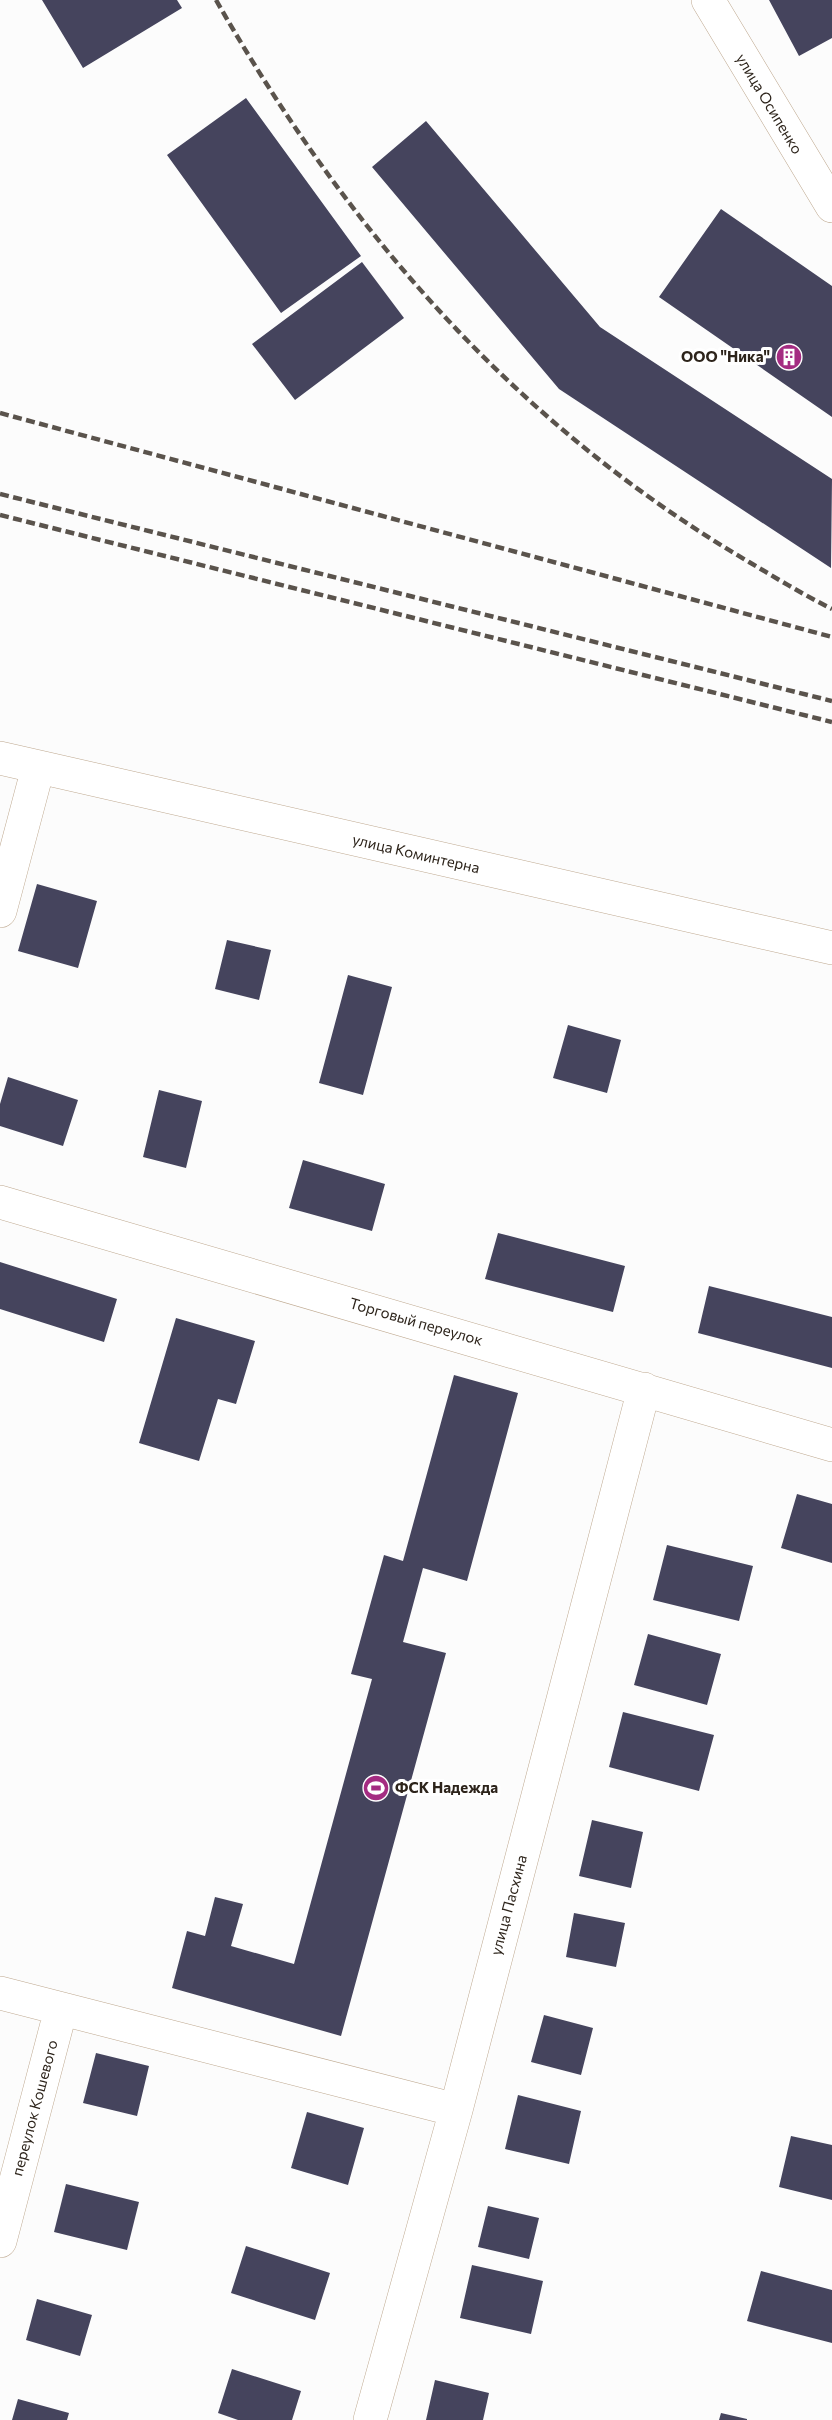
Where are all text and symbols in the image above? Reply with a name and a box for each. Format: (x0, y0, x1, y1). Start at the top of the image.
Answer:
street label: улица Осипенко (733, 50, 807, 157)
building icon: ООО "Ника" (774, 342, 804, 372)
place label: ООО "Ника" (681, 347, 770, 365)
street label: улица Коминтерна (351, 830, 482, 876)
street label: Торговый переулок (348, 1293, 485, 1349)
sports icon: ФСК Надежда (361, 1773, 391, 1803)
place label: ФСК Надежда (395, 1778, 498, 1796)
street label: улица Пасхина (486, 1853, 530, 1957)
street label: переулок Кошевого (7, 2038, 61, 2178)

